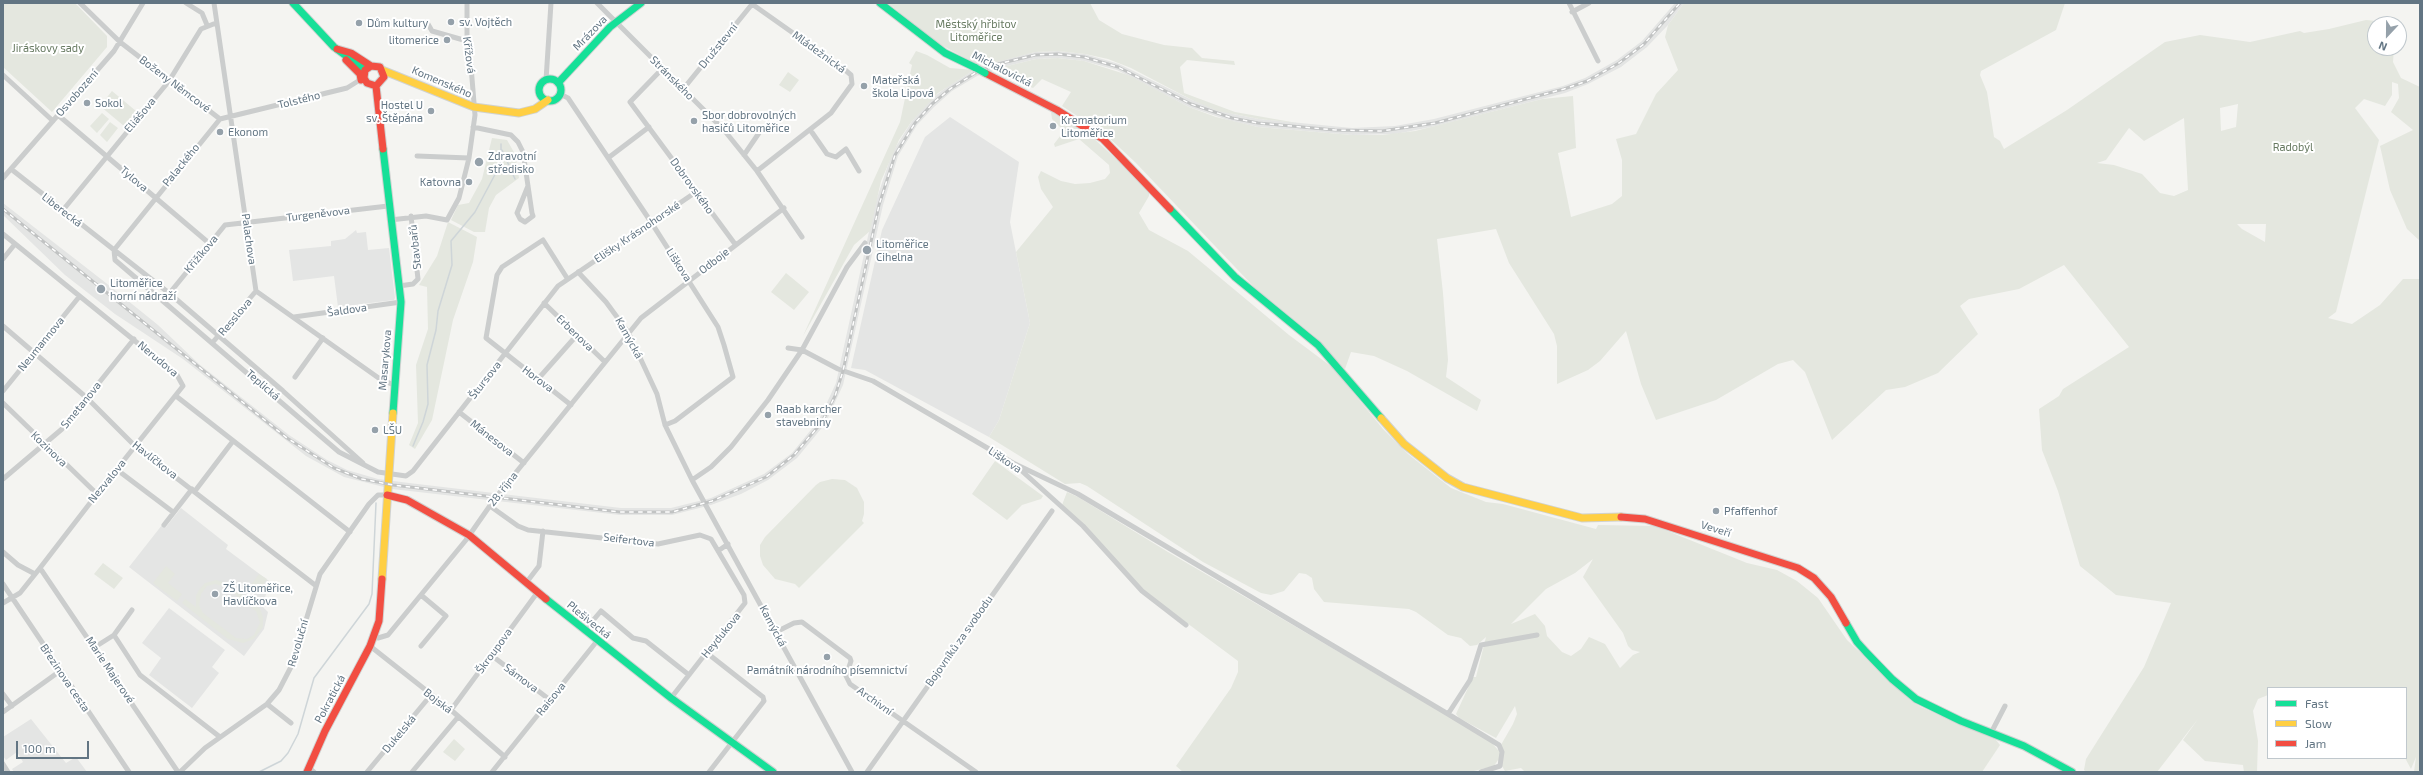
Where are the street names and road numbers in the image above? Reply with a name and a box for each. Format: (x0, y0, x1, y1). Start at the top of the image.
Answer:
street label: Mrázova (570, 13, 610, 53)
street label: Družstevní (696, 21, 740, 71)
street label: Mládežnická (790, 28, 848, 76)
street label: Křížová (460, 36, 478, 74)
street label: Michalovická (970, 48, 1034, 90)
street label: Boženy Němcové (137, 53, 213, 115)
street label: Stránského (647, 53, 697, 103)
street label: Komenského (410, 63, 474, 101)
street label: Osvobození (53, 67, 101, 119)
street label: Tolstého (277, 88, 321, 112)
street label: Eliášova (122, 95, 158, 135)
street label: Palackého (160, 141, 202, 189)
street label: Dobrovského (667, 156, 717, 216)
street label: Tylova (117, 163, 151, 195)
street label: Liberecká (39, 190, 85, 230)
street label: Elišky Krásnohorské (592, 198, 682, 266)
street label: Turgeněvova (285, 204, 351, 224)
street label: Palachova (239, 213, 259, 265)
street label: Stavbařů (406, 224, 424, 270)
street label: Křižíkova (181, 232, 221, 276)
street label: Odboje (696, 245, 732, 277)
street label: Liškova (663, 246, 695, 284)
street label: Resslova (215, 295, 255, 339)
street label: Šaldova (326, 301, 368, 319)
street label: Erbenova (553, 312, 597, 354)
street label: Neumannova (15, 314, 67, 374)
street label: Kamýcká (612, 315, 646, 361)
street label: Masarykova (376, 329, 394, 391)
street label: Nerudova (135, 338, 181, 380)
street label: Štursova (466, 358, 504, 402)
street label: Horova (520, 363, 556, 395)
street label: Teplická (243, 367, 283, 403)
street label: Smetanova (58, 379, 104, 431)
street label: Mánesova (468, 417, 516, 459)
street label: Kozinova (28, 429, 70, 469)
street label: Havlíčkova (130, 438, 180, 482)
street label: Liškova (986, 444, 1024, 476)
street label: Nezvalova (85, 457, 129, 505)
street label: 28. října (485, 469, 521, 509)
street label: Veveří (1699, 518, 1733, 540)
street label: Seifertova (603, 530, 655, 550)
street label: Bojovníků za svobodu (923, 593, 995, 689)
street label: Plešivecká (564, 598, 614, 642)
street label: Kamýcká (757, 603, 789, 649)
street label: Heydukova (699, 609, 743, 661)
street label: Revoluční (285, 618, 311, 668)
street label: Škroupova (473, 626, 515, 676)
street label: Marie Majerové (83, 634, 137, 706)
street label: Březinova cesta (37, 641, 93, 715)
street label: Sámova (501, 661, 541, 695)
street label: Pokratická (312, 673, 348, 725)
street label: Raisova (534, 680, 568, 718)
street label: Archivní (855, 684, 895, 718)
street label: Bojská (421, 686, 455, 716)
street label: Dukelská (379, 712, 419, 756)

